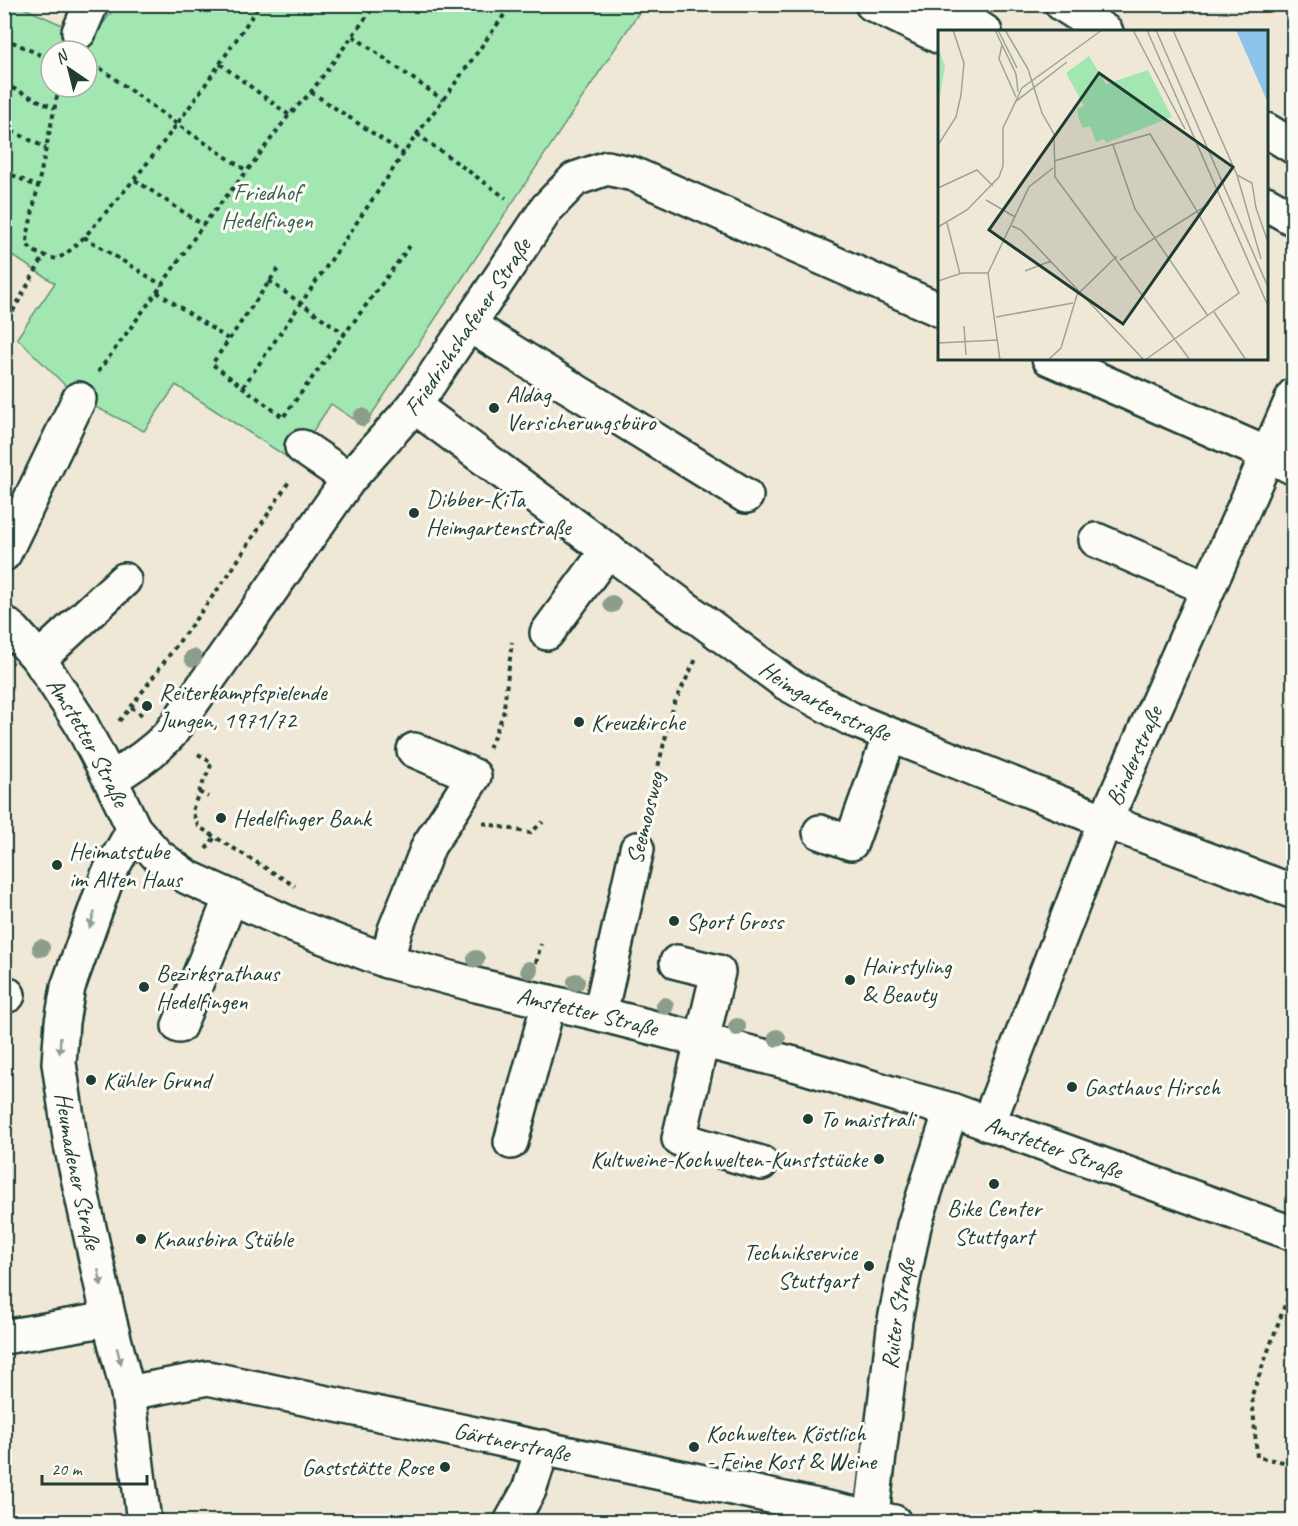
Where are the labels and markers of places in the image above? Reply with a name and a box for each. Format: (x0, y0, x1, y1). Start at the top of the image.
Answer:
place label: Aldag Versicherungsbüro (506, 379, 657, 437)
marker: Aldag Versicherungsbüro (487, 401, 501, 415)
place label: Dibber-KiTa Heimgartenstraße (426, 484, 573, 542)
marker: Dibber-KiTa Heimgartenstraße (407, 506, 421, 520)
place label: Reiterkampfspielende Jungen, 1971/72 (158, 677, 329, 735)
marker: Reiterkampfspielende Jungen, 1971/72 (140, 699, 154, 713)
place label: Kreuzkirche (591, 707, 687, 737)
marker: Kreuzkirche (572, 715, 586, 729)
place label: Hedelfinger Bank (233, 803, 373, 833)
marker: Hedelfinger Bank (214, 811, 228, 825)
place label: Heimatstube im Alten Haus (69, 836, 183, 894)
marker: Heimatstube im Alten Haus (50, 858, 64, 872)
place label: Sport Gross (686, 906, 785, 936)
marker: Sport Gross (667, 914, 681, 928)
place label: Hairstyling & Beauty (862, 951, 953, 1009)
place label: Bezirksrathaus Hedelfingen (156, 958, 281, 1016)
marker: Hairstyling & Beauty (843, 973, 857, 987)
marker: Bezirksrathaus Hedelfingen (137, 980, 151, 994)
place label: Kühler Grund (103, 1065, 214, 1095)
place label: Gasthaus Hirsch (1084, 1072, 1221, 1102)
marker: Kühler Grund (84, 1073, 98, 1087)
marker: Gasthaus Hirsch (1065, 1080, 1079, 1094)
place label: To maistrali (820, 1104, 917, 1134)
marker: To maistrali (801, 1112, 815, 1126)
place label: Kultweine-Kochwelten-Kunststücke (591, 1144, 869, 1174)
marker: Kultweine-Kochwelten-Kunststücke (872, 1152, 886, 1166)
marker: Bike Center Stuttgart (987, 1177, 1001, 1191)
place label: Bike Center Stuttgart (947, 1193, 1043, 1251)
place label: Knausbira Stüble (153, 1224, 295, 1254)
marker: Knausbira Stüble (134, 1232, 148, 1246)
place label: Technikservice Stuttgart (743, 1237, 860, 1295)
marker: Technikservice Stuttgart (862, 1259, 876, 1273)
place label: Kochwelten Köstlich - Feine Kost & Weine (706, 1418, 878, 1476)
marker: Kochwelten Köstlich - Feine Kost & Weine (687, 1440, 701, 1454)
place label: Gaststätte Rose (301, 1452, 435, 1482)
marker: Gaststätte Rose (438, 1460, 452, 1474)

